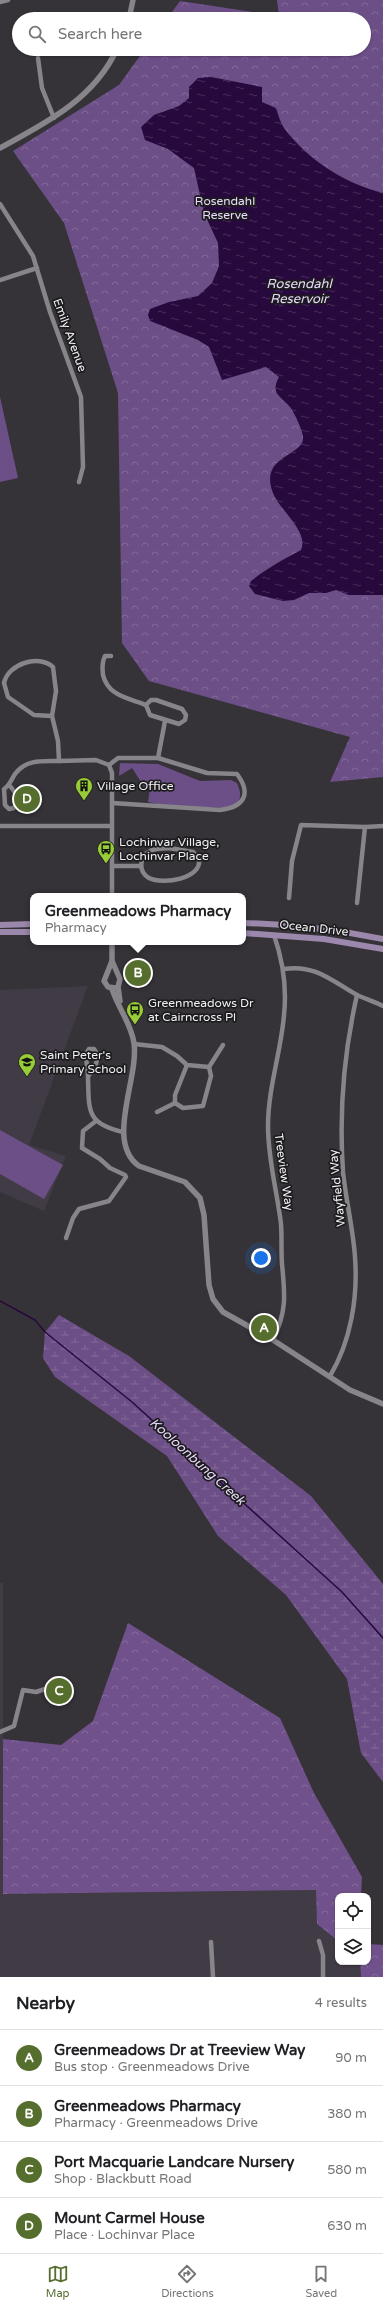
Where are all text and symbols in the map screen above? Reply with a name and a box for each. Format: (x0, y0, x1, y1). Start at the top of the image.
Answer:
search box (12, 12, 371, 56)
icon: search (26, 23, 48, 45)
text: Search here (58, 25, 142, 43)
park label: Rosendahl Reserve (195, 194, 255, 222)
water label: Rosendahl Reservoir (266, 276, 333, 307)
street label: Emily Avenue (50, 296, 90, 374)
building icon: Village Office (74, 776, 94, 801)
place label: Village Office (97, 779, 174, 793)
pin: D (14, 784, 40, 814)
place label: Lochinvar Village, Lochinvar Place (119, 835, 219, 863)
bus stop icon: Lochinvar Village, Lochinvar Place (96, 839, 116, 864)
popup (30, 893, 246, 945)
text: Greenmeadows Pharmacy (45, 902, 231, 920)
street label: Ocean Drive (279, 917, 349, 939)
text: Pharmacy (45, 920, 107, 936)
pin: B (125, 958, 151, 988)
place label: Greenmeadows Dr at Cairncross Pl (148, 996, 254, 1024)
bus stop icon: Greenmeadows Dr at Cairncross Pl (125, 1000, 145, 1025)
place label: Saint Peter's Primary School (40, 1048, 126, 1076)
school or university icon: Saint Peter's Primary School (17, 1052, 37, 1077)
street label: Treeview Way (272, 1132, 296, 1212)
street label: Wayfield Way (326, 1148, 348, 1227)
your location (251, 1248, 271, 1268)
pin: A (251, 1313, 277, 1343)
water label: Kooloonbung Creek (146, 1415, 249, 1509)
pin: C (46, 1676, 72, 1706)
map controls (335, 1893, 371, 1965)
button: locate (335, 1893, 371, 1929)
button: layers (335, 1929, 371, 1965)
text: Nearby (16, 1993, 75, 2014)
text: 4 results (315, 1995, 367, 2011)
text: Greenmeadows Dr at Treeview Way (54, 2041, 305, 2059)
text: A (24, 2050, 34, 2066)
text: 90 m (335, 2050, 367, 2066)
text: Bus stop · Greenmeadows Drive (54, 2059, 250, 2075)
text: Greenmeadows Pharmacy (54, 2097, 241, 2115)
text: B (24, 2106, 34, 2122)
text: 380 m (327, 2106, 367, 2122)
text: Pharmacy · Greenmeadows Drive (54, 2115, 258, 2131)
text: Port Macquarie Landcare Nursery (54, 2153, 294, 2171)
text: C (24, 2162, 34, 2178)
text: 580 m (327, 2162, 367, 2178)
text: Shop · Blackbutt Road (54, 2171, 192, 2187)
text: Mount Carmel House (54, 2209, 205, 2227)
text: D (24, 2218, 34, 2234)
text: 630 m (327, 2218, 367, 2234)
text: Place · Lochinvar Place (54, 2227, 195, 2243)
tab: Map (46, 2263, 70, 2300)
tab: Directions (161, 2263, 214, 2300)
tab: Saved (305, 2263, 337, 2300)

